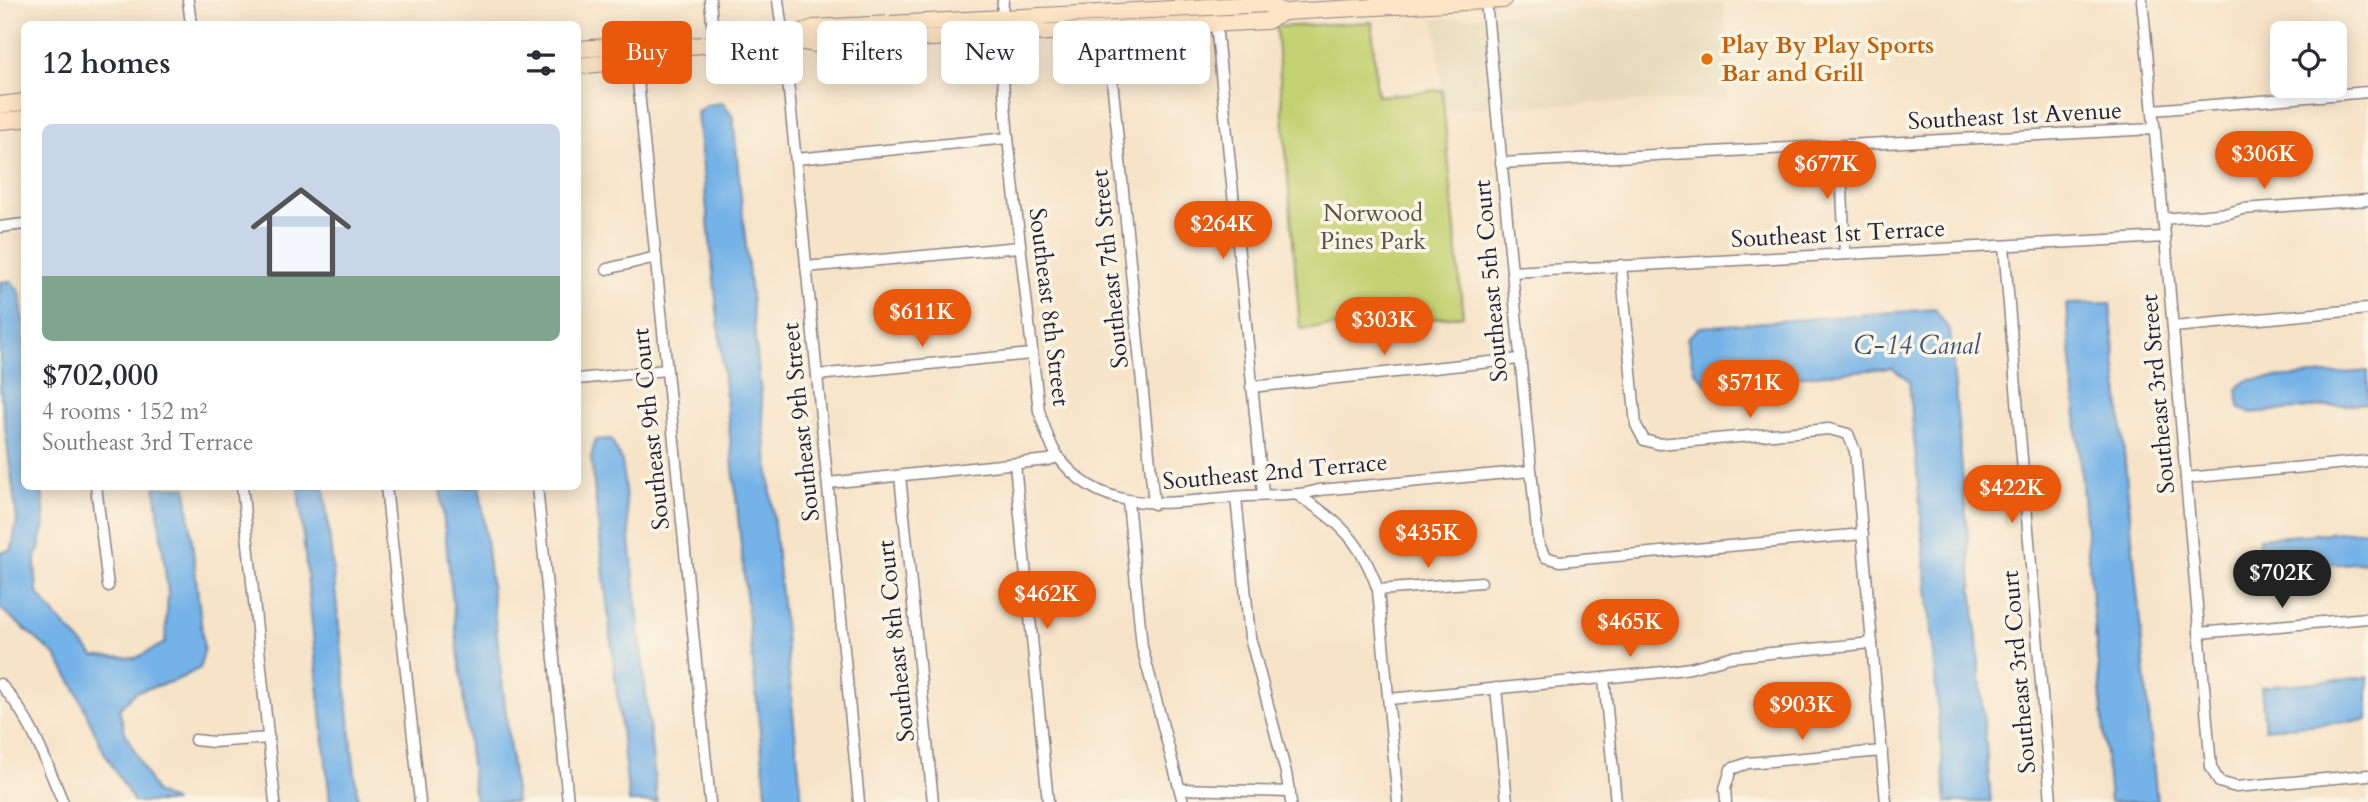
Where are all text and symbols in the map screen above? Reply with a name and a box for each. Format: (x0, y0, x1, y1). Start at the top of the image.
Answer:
chip: Buy (602, 21, 692, 84)
chip: Rent (706, 21, 803, 84)
chip: Filters (817, 21, 927, 84)
chip: New (941, 21, 1039, 84)
chip: Apartment (1053, 21, 1210, 84)
map controls (2270, 21, 2347, 98)
button: locate (2270, 21, 2347, 98)
place label: Play By Play Sports Bar and Grill (1721, 29, 1934, 90)
text: 12 homes (42, 43, 171, 84)
icon: filters (522, 44, 560, 82)
marker: Play By Play Sports Bar and Grill (1699, 51, 1715, 67)
street label: Southeast 1st Avenue (1907, 94, 2123, 138)
pin: $306K (2215, 132, 2313, 191)
text: $306K (2231, 138, 2297, 169)
pin: $677K (1778, 142, 1876, 201)
text: $677K (1794, 148, 1860, 179)
street label: Southeast 7th Street (1083, 168, 1137, 370)
icon: home (238, 169, 364, 295)
street label: Southeast 5th Court (1466, 178, 1516, 383)
park label: Norwood Pines Park (1320, 197, 1426, 258)
pin: $264K (1174, 202, 1272, 261)
street label: Southeast 8th Street (1020, 206, 1078, 408)
text: $264K (1190, 208, 1256, 239)
street label: Southeast 1st Terrace (1730, 212, 1946, 256)
pin: $611K (873, 290, 971, 349)
street label: Southeast 3rd Street (2133, 292, 2183, 495)
text: $611K (889, 296, 955, 327)
pin: $303K (1335, 298, 1433, 357)
text: $303K (1351, 304, 1417, 335)
street label: Southeast 9th Street (774, 321, 828, 523)
street label: Southeast 9th Court (624, 326, 678, 531)
water label: C-14 Canal (1854, 328, 1981, 363)
text: $702,000 (42, 355, 158, 396)
pin: $571K (1701, 360, 1799, 420)
text: $571K (1717, 367, 1783, 398)
text: 4 rooms · 152 m² (42, 396, 207, 427)
text: Southeast 3rd Terrace (42, 427, 254, 458)
street label: Southeast 2nd Terrace (1161, 446, 1389, 498)
pin: $422K (1963, 466, 2061, 525)
text: $422K (1979, 472, 2045, 503)
pin: $435K (1379, 510, 1477, 570)
text: $435K (1395, 517, 1461, 548)
street label: Southeast 8th Court (869, 538, 923, 743)
pin: $702K (2233, 550, 2331, 610)
text: $702K (2249, 557, 2315, 588)
street label: Southeast 3rd Court (1994, 569, 2044, 775)
pin: $462K (998, 572, 1096, 631)
text: $462K (1014, 578, 1080, 609)
pin: $465K (1581, 600, 1679, 659)
text: $465K (1597, 606, 1663, 637)
pin: $903K (1753, 682, 1851, 742)
text: $903K (1769, 689, 1835, 720)

